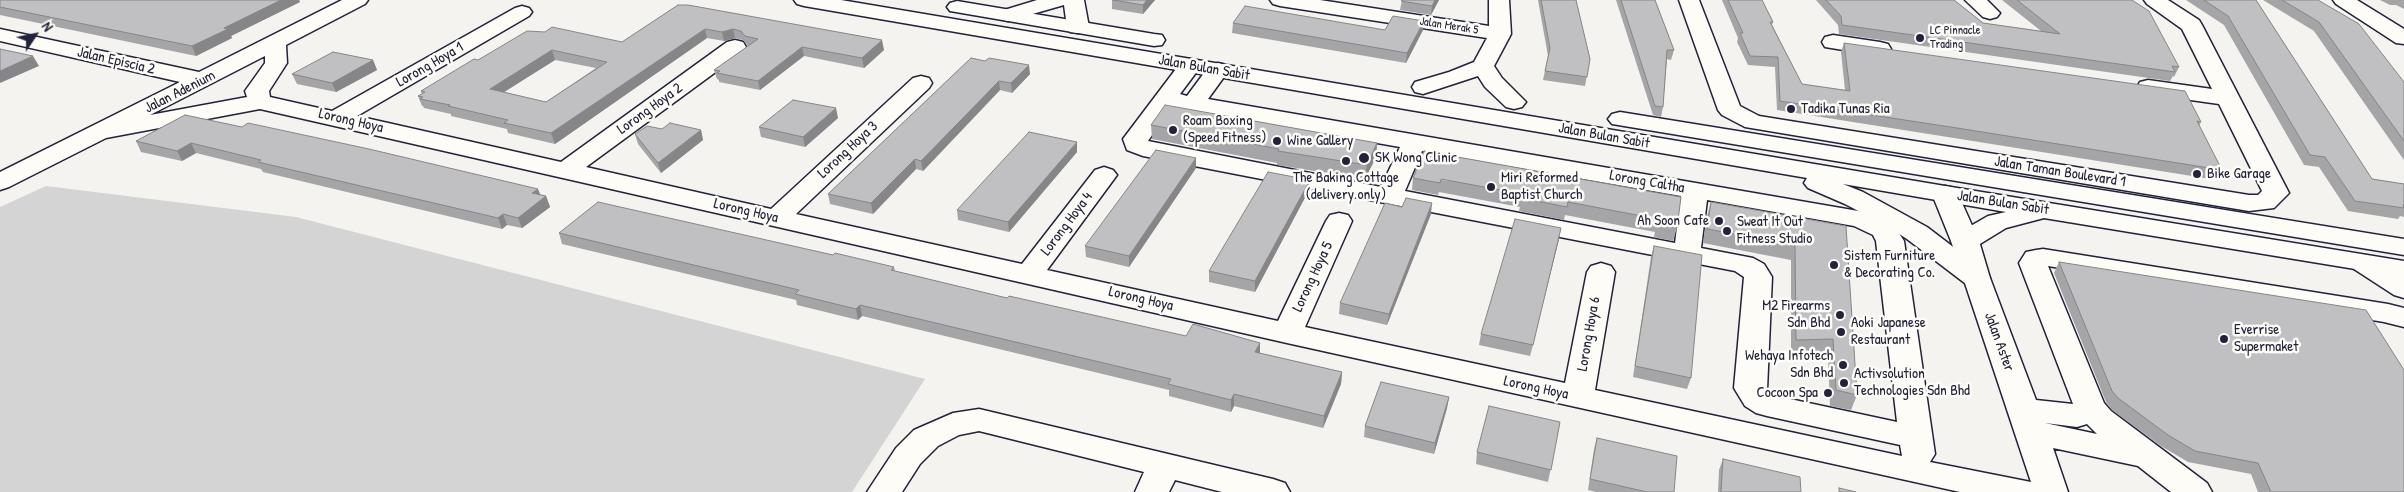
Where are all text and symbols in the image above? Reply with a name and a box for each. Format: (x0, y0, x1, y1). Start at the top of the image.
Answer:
north arrow (10, 10, 60, 60)
street label: Jalan Merak 5 (1419, 14, 1479, 38)
text: N (38, 18, 58, 35)
place label: LC Pinnacle Trading (1930, 24, 1980, 52)
marker: LC Pinnacle Trading (1914, 32, 1926, 44)
street label: Lorong Hoya 1 (393, 39, 467, 91)
street label: Jalan Episcia 2 (75, 43, 157, 79)
street label: Jalan Bulan Sabit (1157, 51, 1251, 85)
street label: Jalan Adenium (142, 67, 218, 117)
street label: Lorong Hoya 2 (614, 79, 686, 139)
place label: Tadika Tunas Ria (1801, 100, 1890, 118)
marker: Tadika Tunas Ria (1785, 103, 1797, 115)
street label: Lorong Hoya (317, 105, 385, 137)
place label: Roam Boxing (Speed Fitness) (1183, 112, 1266, 147)
street label: Lorong Hoya 3 (814, 118, 882, 182)
street label: Jalan Bulan Sabit (1557, 119, 1651, 153)
marker: Roam Boxing (Speed Fitness) (1167, 124, 1179, 136)
place label: Wine Gallery (1287, 132, 1353, 150)
marker: Wine Gallery (1271, 135, 1283, 147)
place label: SK Wong Clinic (1375, 149, 1457, 167)
marker: SK Wong Clinic (1357, 151, 1371, 165)
street label: Jalan Taman Boulevard 1 (1993, 153, 2127, 191)
marker: The Baking Cottage (delivery only) (1340, 155, 1352, 167)
place label: Bike Garage (2207, 165, 2271, 183)
street label: Lorong Caltha (1608, 167, 1686, 197)
marker: Bike Garage (2191, 168, 2203, 180)
place label: The Baking Cottage (delivery only) (1293, 169, 1399, 204)
place label: Miri Reformed Baptist Church (1501, 169, 1582, 204)
marker: Miri Reformed Baptist Church (1485, 181, 1497, 193)
street label: Jalan Bulan Sabit (1956, 187, 2050, 219)
street label: Lorong Hoya 4 (1037, 189, 1097, 259)
street label: Lorong Hoya (712, 195, 780, 227)
place label: Ah Soon Cafe (1637, 212, 1709, 230)
place label: Sweat It Out Fitness Studio (1737, 213, 1812, 248)
marker: Ah Soon Cafe (1713, 215, 1725, 227)
marker: Sweat It Out Fitness Studio (1721, 225, 1733, 237)
street label: Lorong Hoya 5 (1289, 239, 1337, 315)
place label: Sistem Furniture & Decorating Co. (1844, 247, 1935, 282)
marker: Sistem Furniture & Decorating Co. (1828, 259, 1840, 271)
street label: Lorong Hoya (1107, 283, 1175, 315)
street label: Lorong Hoya 6 (1574, 295, 1604, 373)
place label: M2 Firearms Sdn Bhd (1762, 297, 1830, 332)
marker: M2 Firearms Sdn Bhd (1834, 309, 1846, 321)
street label: Jalan Aster (1980, 310, 2018, 374)
place label: Aoki Japanese Restaurant (1851, 314, 1926, 349)
place label: Everrise Supermaket (2234, 321, 2298, 356)
marker: Aoki Japanese Restaurant (1835, 326, 1847, 338)
marker: Everrise Supermaket (2218, 333, 2230, 345)
place label: Wehaya Infotech Sdn Bhd (1745, 347, 1833, 382)
marker: Wehaya Infotech Sdn Bhd (1837, 359, 1849, 371)
place label: Activsolution Technologies Sdn Bhd (1854, 365, 1970, 400)
street label: Lorong Hoya (1502, 372, 1570, 404)
marker: Activsolution Technologies Sdn Bhd (1838, 377, 1850, 389)
place label: Cocoon Spa (1756, 384, 1818, 402)
marker: Cocoon Spa (1822, 387, 1834, 399)

